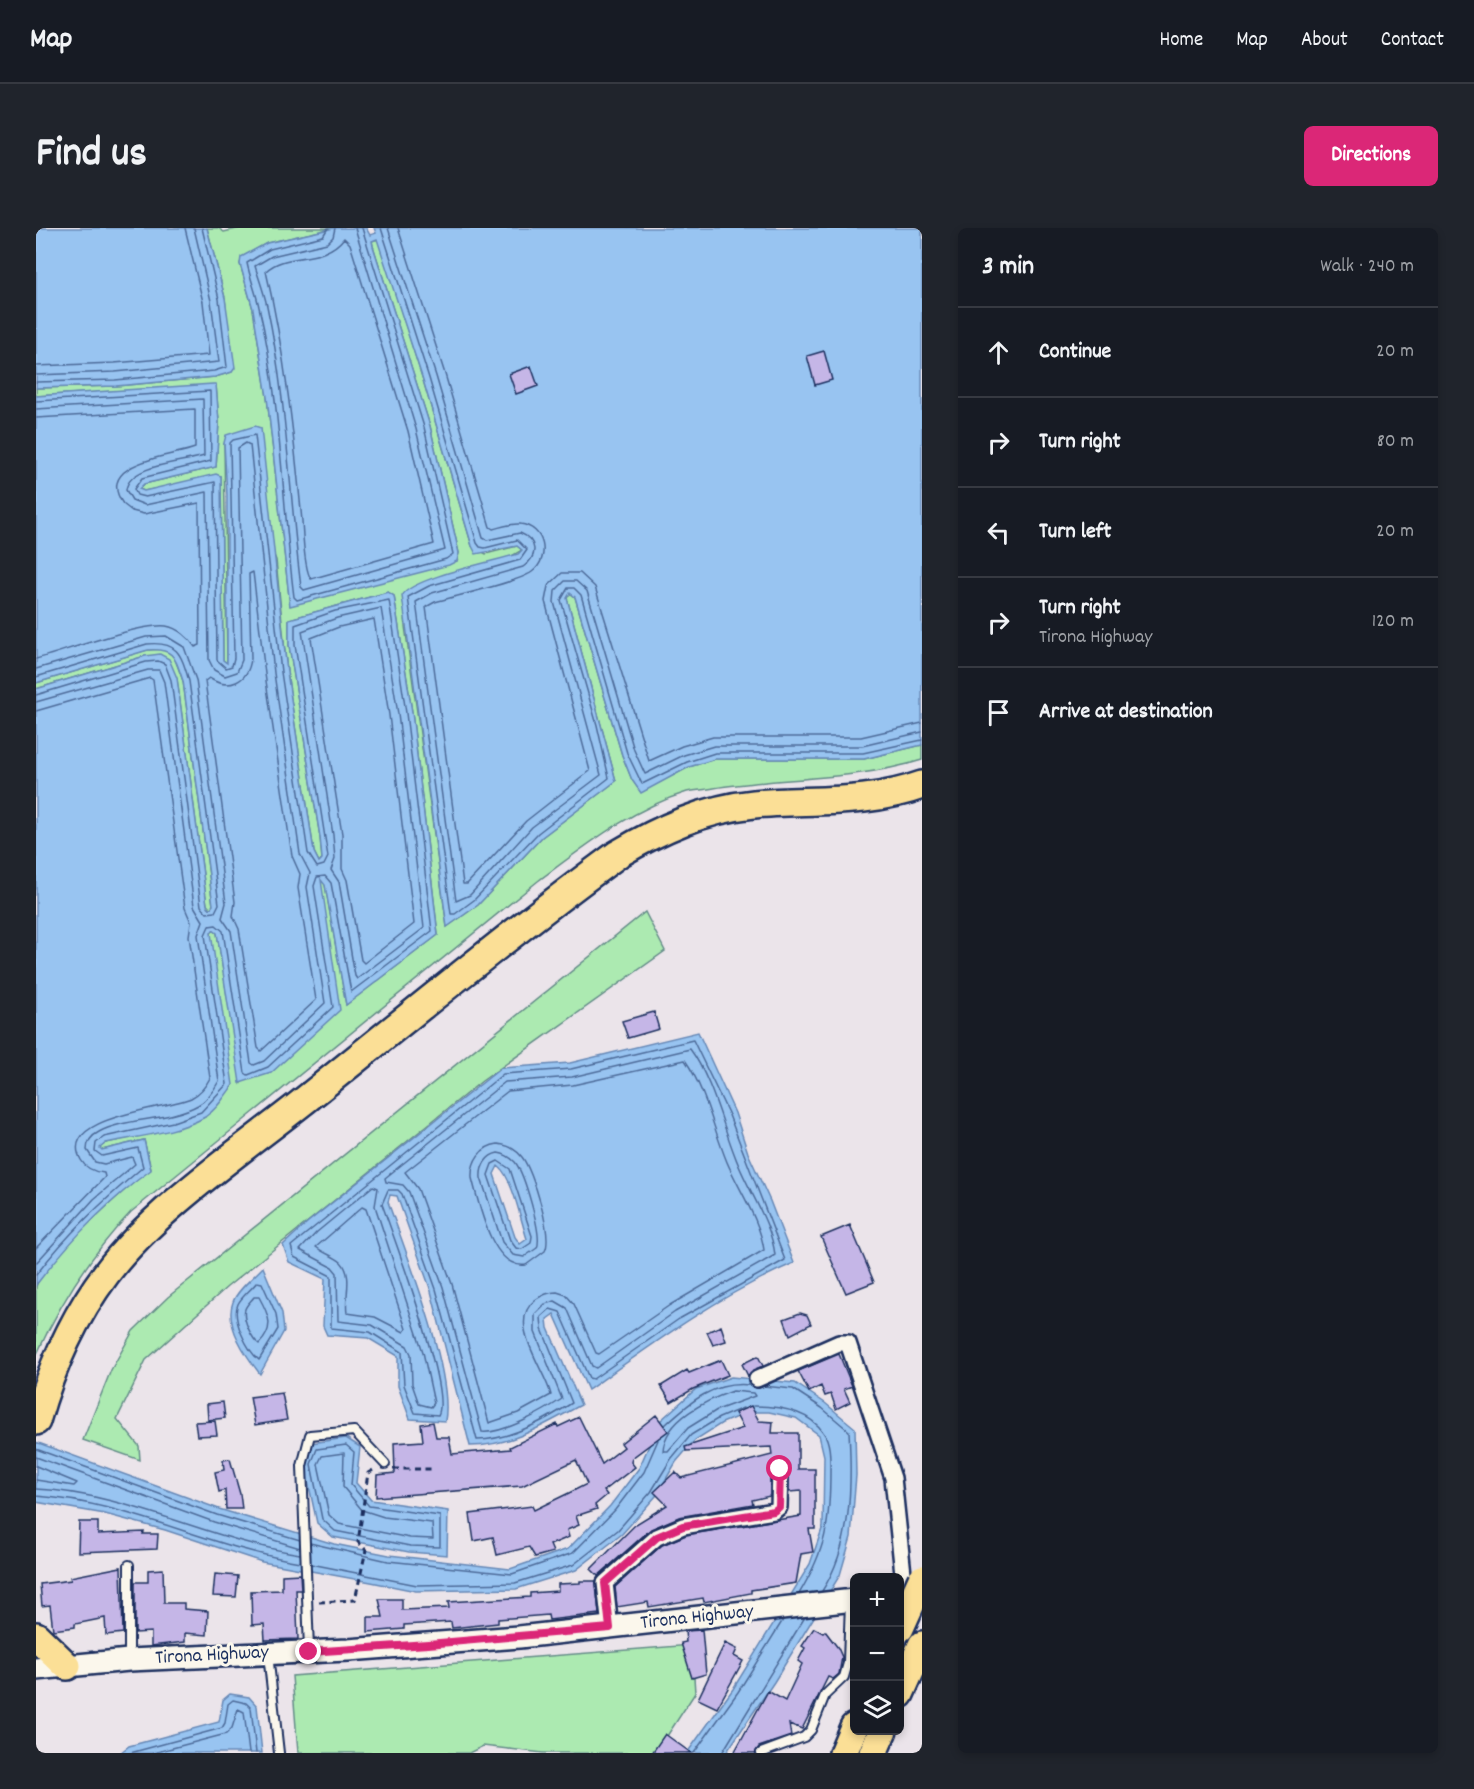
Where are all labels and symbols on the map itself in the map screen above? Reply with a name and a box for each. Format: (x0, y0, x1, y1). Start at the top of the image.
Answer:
route start (766, 1455, 792, 1481)
street label: Tirona Highway (639, 1598, 756, 1638)
route end (295, 1638, 321, 1664)
street label: Tirona Highway (155, 1639, 270, 1673)

